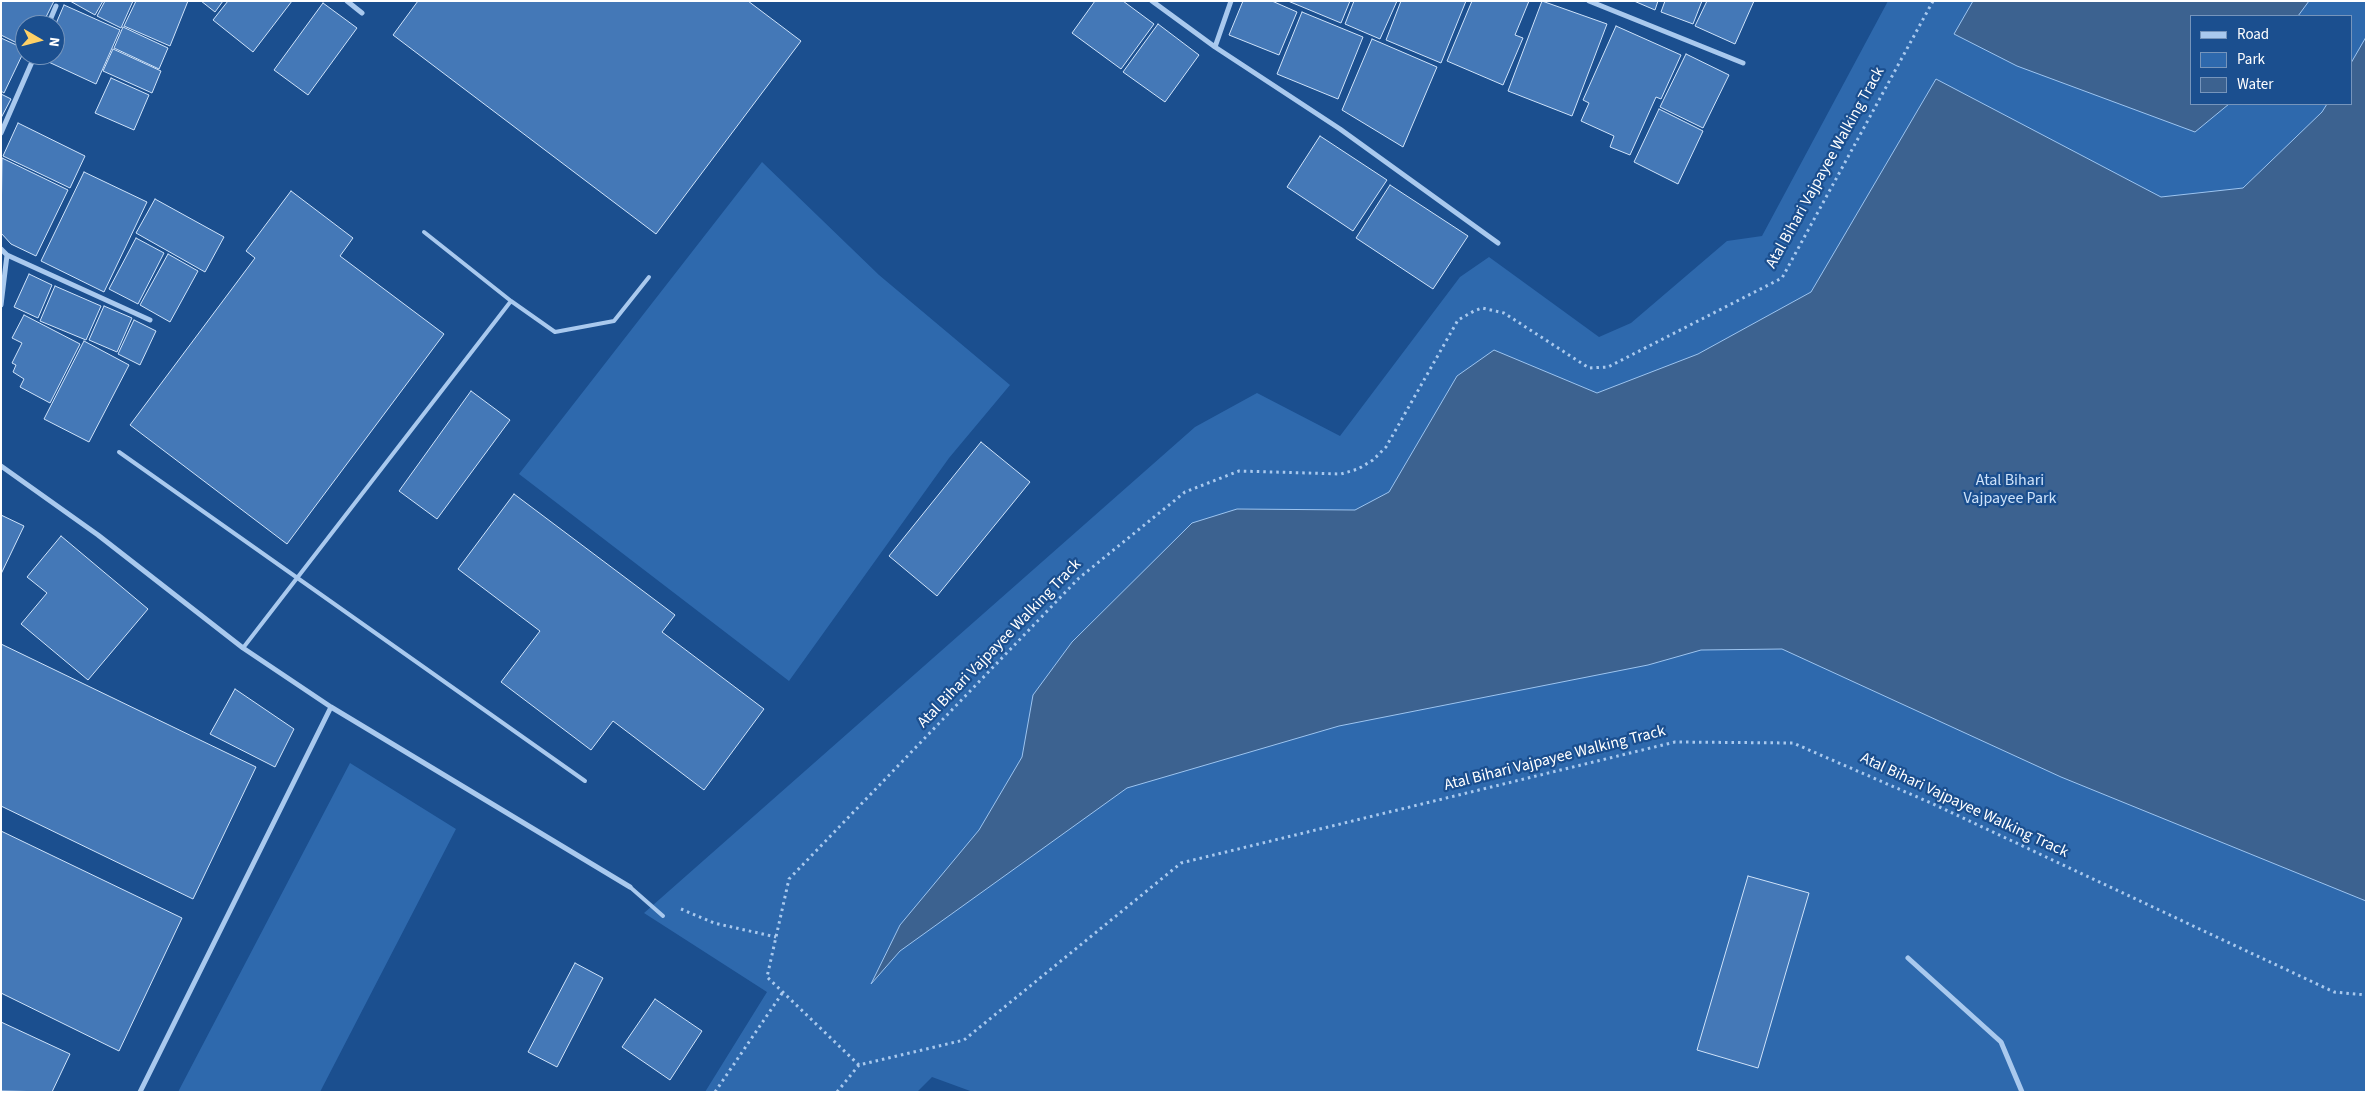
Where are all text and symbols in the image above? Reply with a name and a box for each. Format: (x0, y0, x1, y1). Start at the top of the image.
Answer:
north arrow (15, 15, 65, 65)
legend (2190, 15, 2352, 105)
text: Road (2237, 24, 2269, 45)
text: N (43, 36, 64, 48)
text: Park (2237, 49, 2265, 70)
street label: Atal Bihari Vajpayee Walking Track (1762, 64, 1890, 272)
text: Water (2237, 74, 2273, 95)
park label: Atal Bihari Vajpayee Park (1963, 471, 2057, 509)
street label: Atal Bihari Vajpayee Walking Track (914, 556, 1086, 732)
street label: Atal Bihari Vajpayee Walking Track (1442, 722, 1668, 796)
street label: Atal Bihari Vajpayee Walking Track (1857, 749, 2071, 863)

